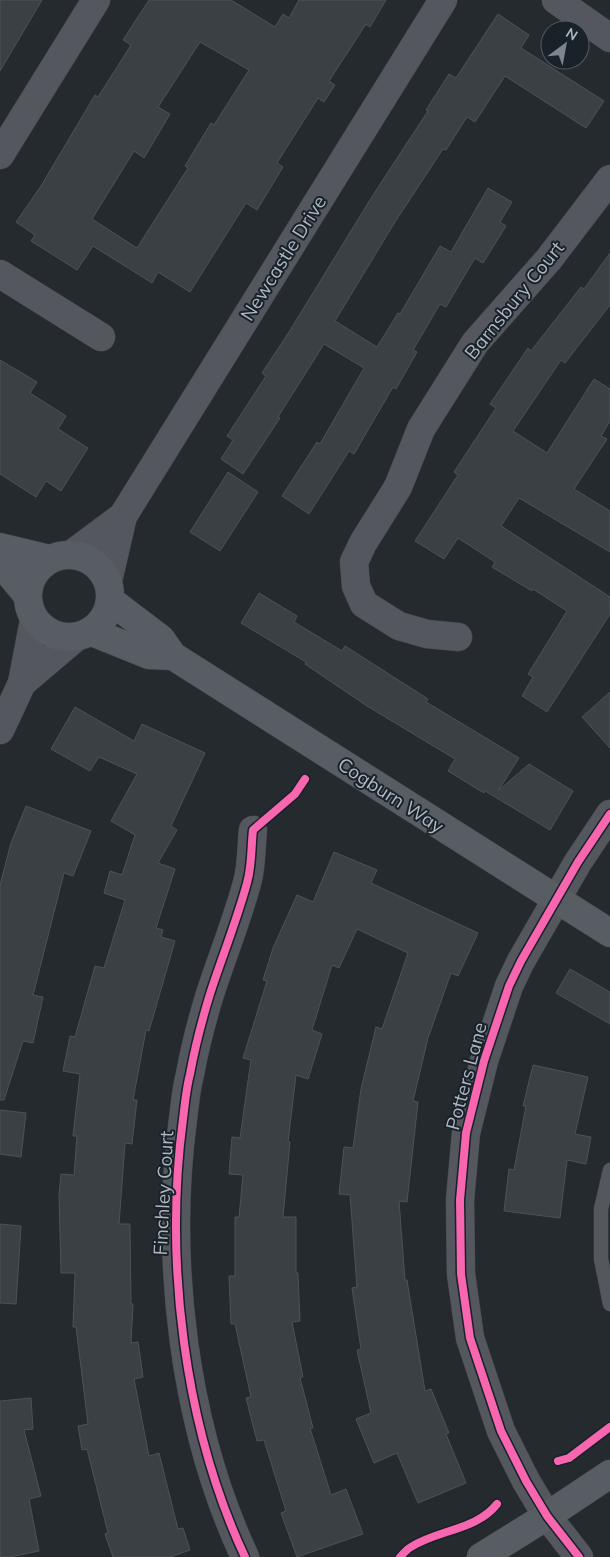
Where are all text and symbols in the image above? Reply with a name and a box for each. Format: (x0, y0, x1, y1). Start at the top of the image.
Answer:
north arrow (540, 20, 590, 70)
text: N (563, 24, 581, 44)
street label: Newcastle Drive (235, 191, 331, 325)
street label: Barnsbury Court (459, 236, 569, 364)
street label: Cogburn Way (334, 752, 448, 838)
street label: Potters Lane (440, 1020, 492, 1132)
street label: Finchley Court (148, 1130, 178, 1256)

